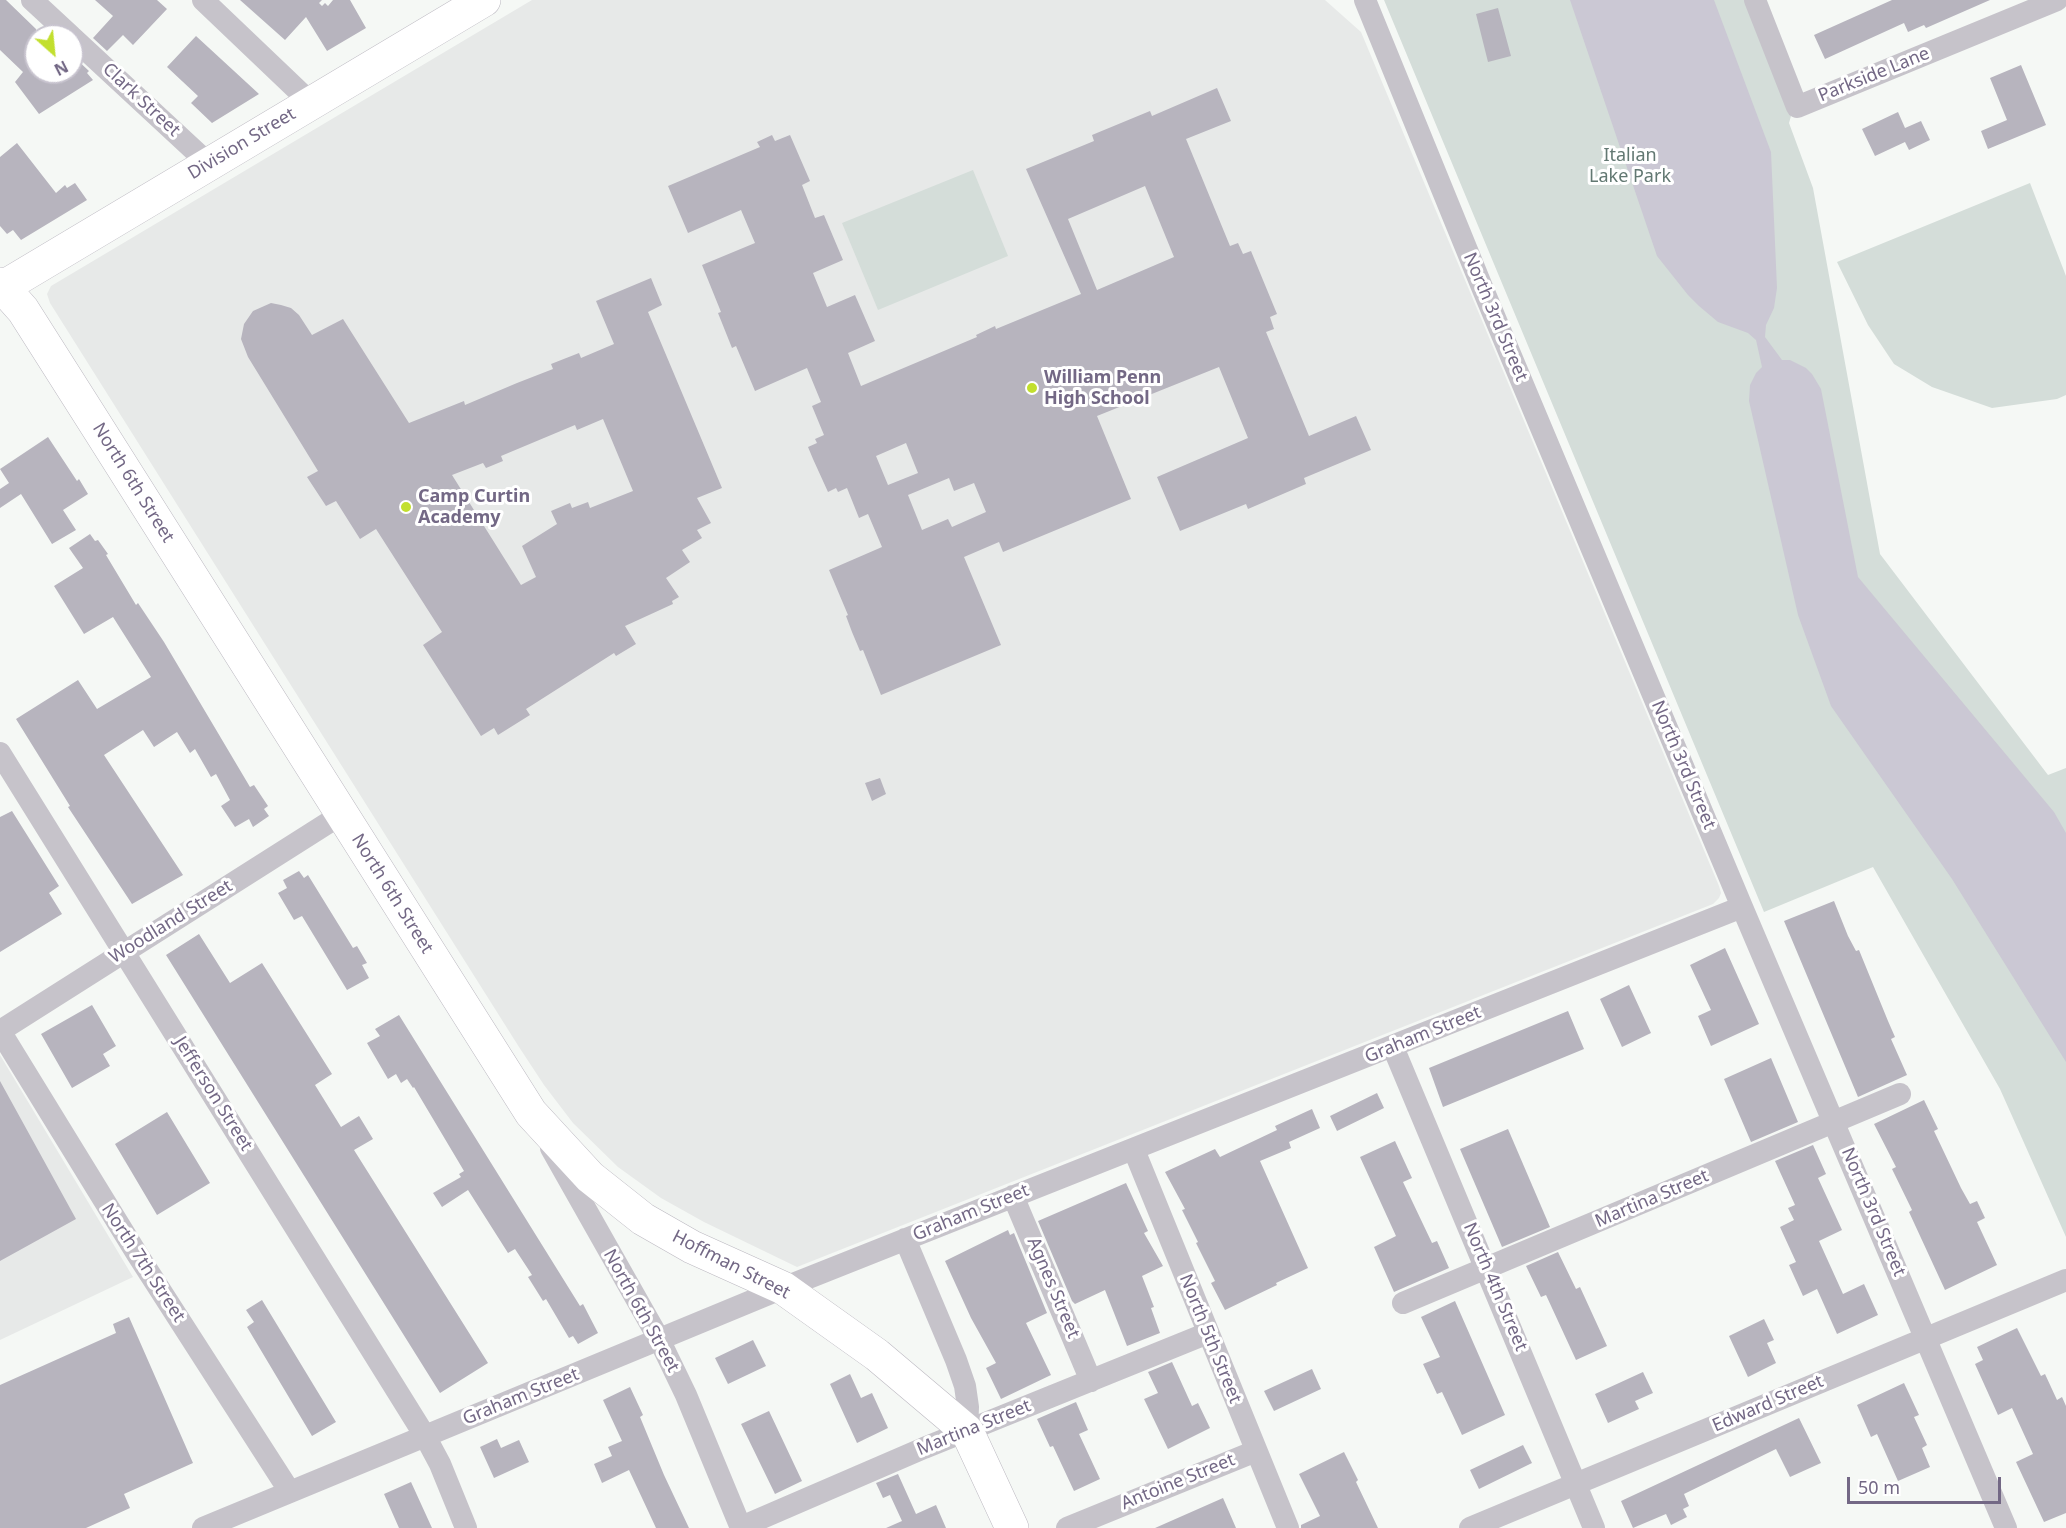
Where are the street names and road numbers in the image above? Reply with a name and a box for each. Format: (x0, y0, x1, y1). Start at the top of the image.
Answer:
street label: Parkside Lane (1815, 43, 1933, 107)
street label: Clark Street (98, 59, 184, 141)
street label: Division Street (184, 103, 300, 185)
street label: North 3rd Street (1458, 249, 1532, 385)
street label: North 6th Street (87, 419, 179, 547)
street label: North 3rd Street (1646, 697, 1720, 833)
street label: North 6th Street (346, 830, 438, 958)
street label: Woodland Street (105, 875, 237, 969)
street label: Graham Street (1362, 1002, 1484, 1068)
street label: Jefferson Street (169, 1033, 257, 1155)
street label: North 3rd Street (1836, 1144, 1910, 1280)
street label: Martina Street (1592, 1165, 1712, 1233)
street label: Graham Street (910, 1180, 1032, 1246)
street label: North 7th Street (97, 1200, 189, 1326)
street label: North 4th Street (1458, 1220, 1532, 1354)
street label: Hoffman Street (668, 1226, 794, 1304)
street label: Agnes Street (1022, 1234, 1084, 1342)
street label: North 6th Street (598, 1246, 684, 1376)
street label: North 5th Street (1174, 1271, 1246, 1407)
street label: Graham Street (460, 1364, 582, 1430)
street label: Edward Street (1709, 1371, 1827, 1437)
street label: Martina Street (914, 1395, 1034, 1461)
street label: Antoine Street (1118, 1449, 1238, 1515)

